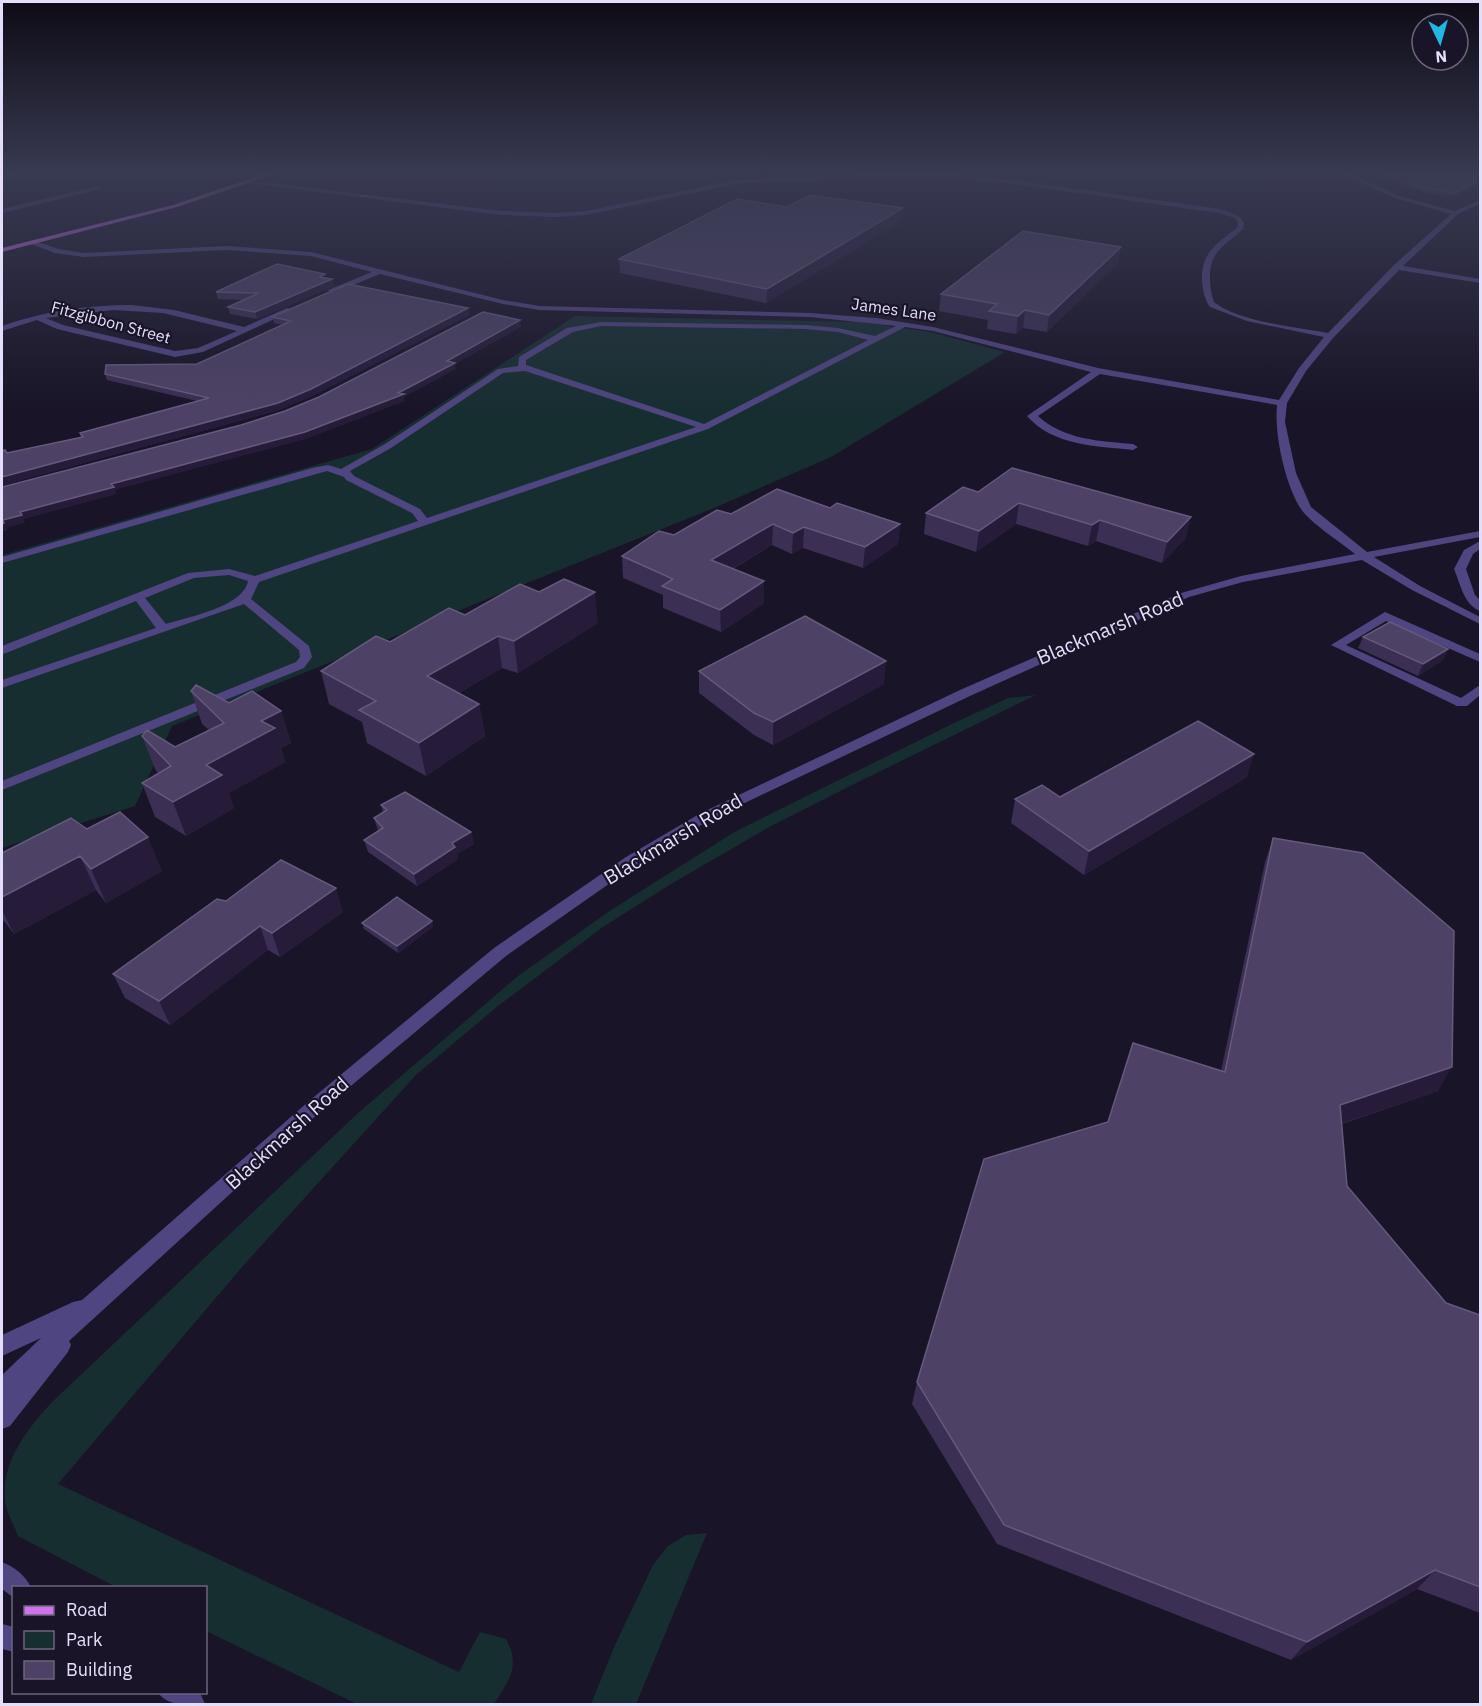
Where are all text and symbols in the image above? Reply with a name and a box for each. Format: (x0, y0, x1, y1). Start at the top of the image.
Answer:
north arrow (1410, 12, 1470, 72)
text: N (1435, 46, 1448, 67)
street label: James Lane (850, 293, 938, 325)
street label: Fitzgibbon Street (49, 296, 173, 348)
street label: Blackmarsh Road (1032, 584, 1187, 671)
street label: Blackmarsh Road (598, 787, 747, 891)
street label: Blackmarsh Road (219, 1070, 354, 1195)
legend (12, 1586, 207, 1694)
text: Road (66, 1598, 107, 1621)
text: Park (66, 1628, 103, 1651)
text: Building (66, 1658, 133, 1681)

